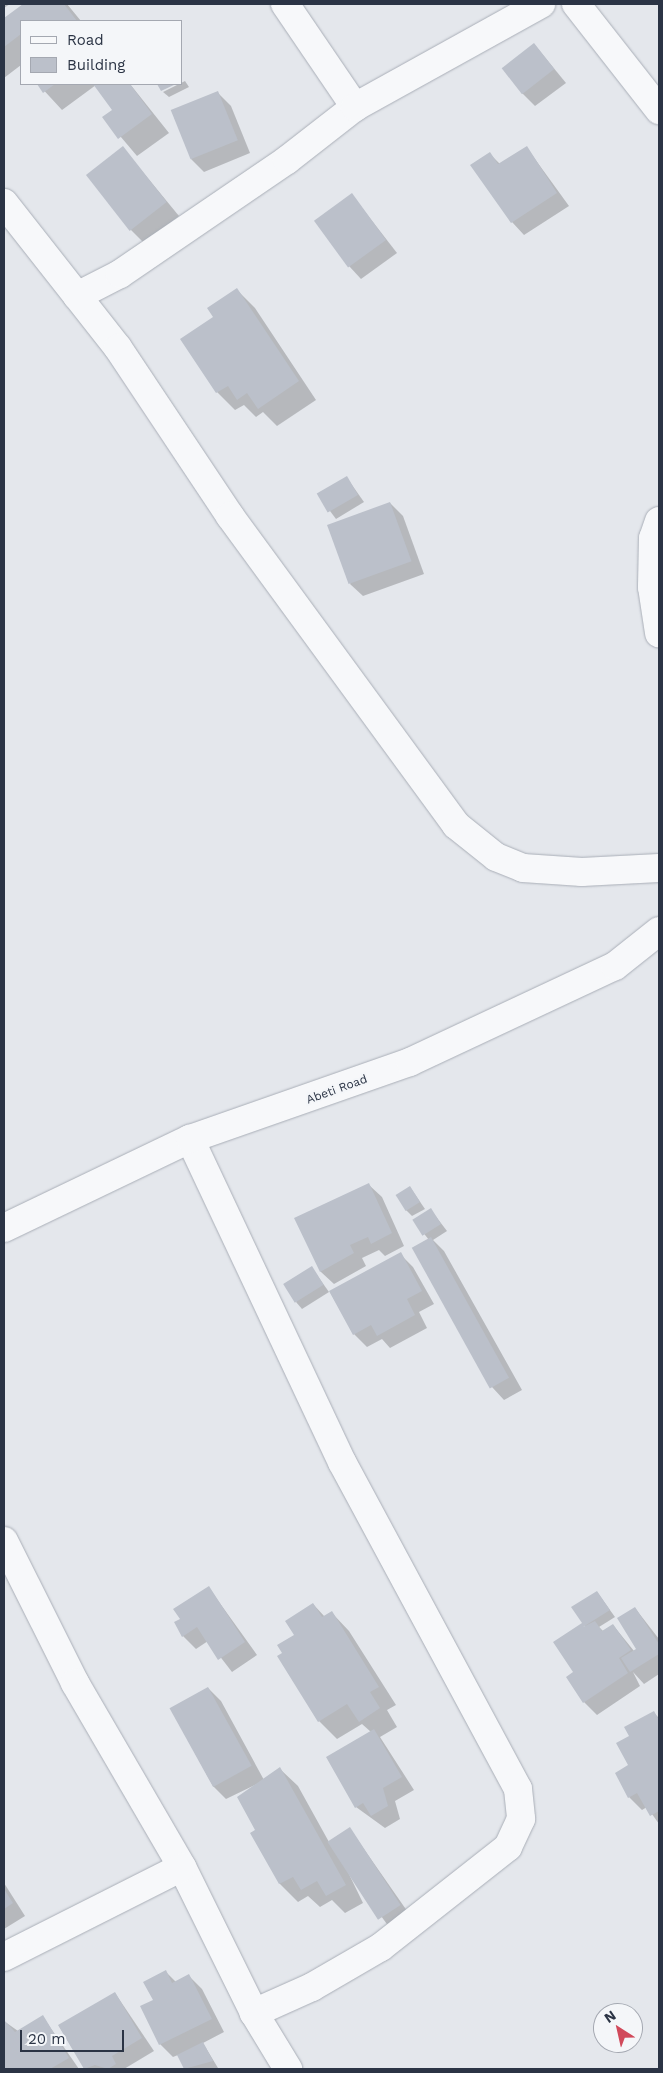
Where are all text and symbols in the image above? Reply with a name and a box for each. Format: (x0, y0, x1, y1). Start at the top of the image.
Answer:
legend (20, 20, 182, 85)
text: Road (67, 31, 104, 49)
text: Building (67, 56, 125, 74)
street label: Abeti Road (305, 1072, 369, 1108)
north arrow (593, 2003, 643, 2053)
text: N (601, 2007, 619, 2026)
scale bar (22, 2020, 126, 2052)
text: 20 m (28, 2030, 66, 2048)

